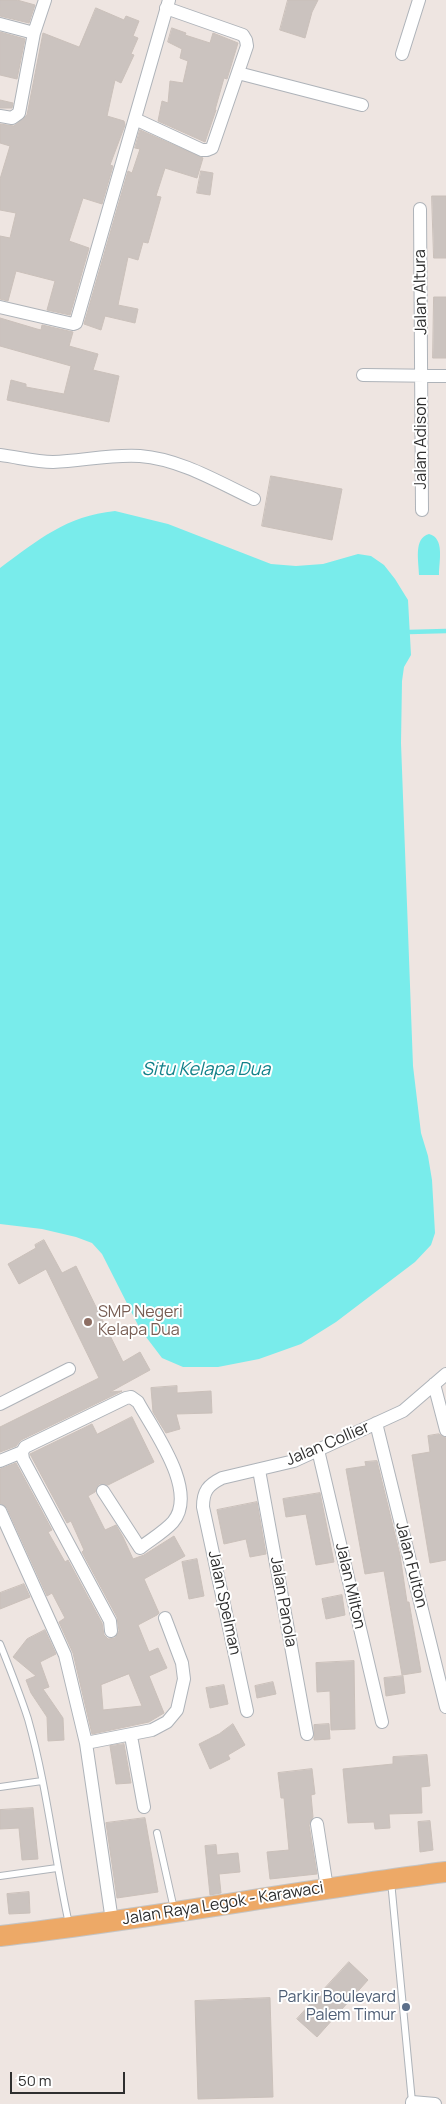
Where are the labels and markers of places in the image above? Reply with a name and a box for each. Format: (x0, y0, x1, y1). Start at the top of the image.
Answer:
place label: SMP Negeri Kelapa Dua (98, 1303, 183, 1341)
marker: SMP Negeri Kelapa Dua (82, 1316, 94, 1328)
place label: Parkir Boulevard Palem Timur (278, 1988, 396, 2026)
marker: Parkir Boulevard Palem Timur (400, 2001, 412, 2013)

